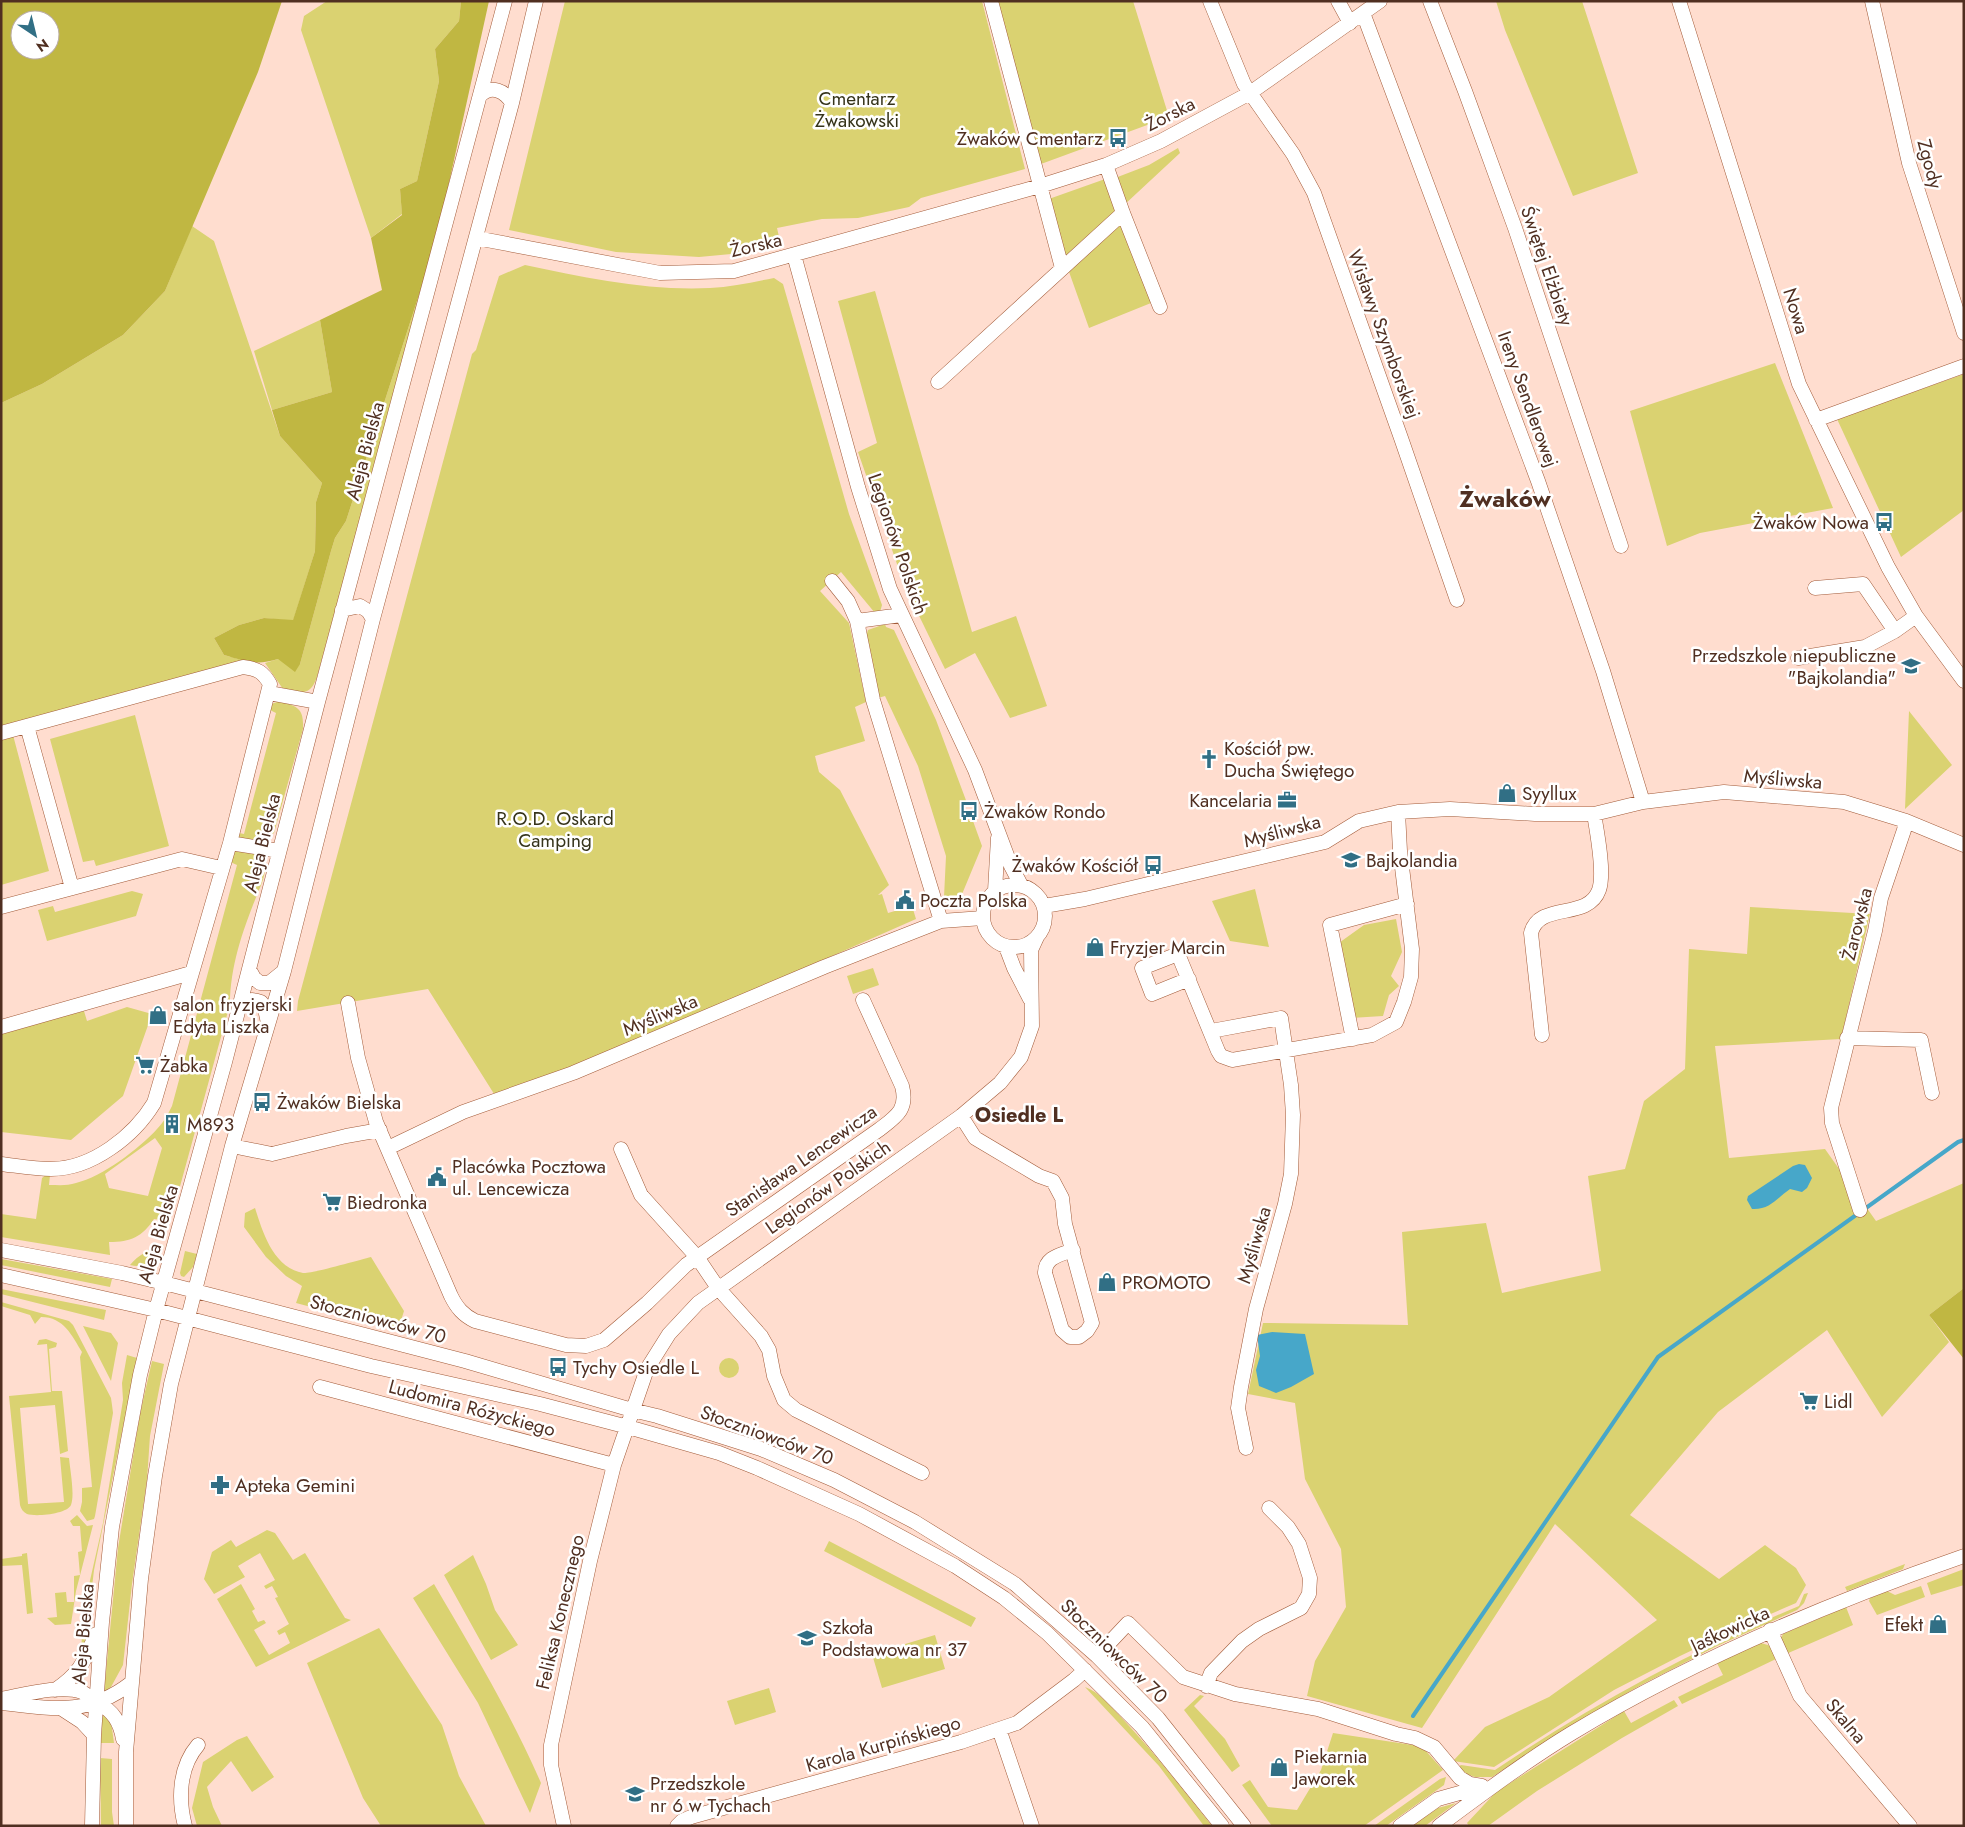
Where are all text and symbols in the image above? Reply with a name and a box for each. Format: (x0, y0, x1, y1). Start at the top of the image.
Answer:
north arrow (10, 10, 60, 60)
text: N (32, 34, 53, 57)
park label: Cmentarz Żwakowski (815, 85, 899, 134)
street label: Żorska (1141, 90, 1199, 138)
place label: Żwaków Cmentarz (957, 125, 1103, 152)
bus stop icon: Żwaków Cmentarz (1107, 127, 1129, 149)
street label: Zgody (1910, 136, 1950, 192)
street label: Świętej Elżbiety (1514, 203, 1580, 330)
street label: Żorska (727, 226, 785, 264)
street label: Wisławy Szymborskiej (1341, 246, 1427, 422)
street label: Nowa (1776, 285, 1816, 337)
street label: Ireny Sendlerowej (1491, 327, 1565, 471)
street label: Aleja Bielska (339, 399, 391, 503)
street label: Legionów Polskich (861, 470, 935, 618)
district label: Żwaków (1459, 481, 1552, 516)
place label: Żwaków Nowa (1753, 509, 1869, 536)
bus stop icon: Żwaków Nowa (1873, 511, 1895, 533)
place label: Przedszkole niepubliczne "Bajkolandia" (1692, 642, 1896, 691)
school or university icon: Przedszkole niepubliczne "Bajkolandia" (1900, 655, 1922, 677)
place label: Kościół pw. Ducha Świętego (1224, 735, 1354, 784)
church icon: Kościół pw. Ducha Świętego (1198, 748, 1220, 770)
street label: Myśliwska (1743, 762, 1823, 796)
place label: Syyllux (1522, 780, 1576, 807)
shop icon: Syyllux (1496, 782, 1518, 804)
place label: Kancelaria (1189, 787, 1272, 814)
office icon: Kancelaria (1276, 789, 1298, 811)
street label: Aleja Bielska (237, 791, 287, 895)
place label: Żwaków Rondo (984, 798, 1105, 825)
bus stop icon: Żwaków Rondo (958, 800, 980, 822)
park label: R.O.D. Oskard Camping (496, 805, 614, 854)
street label: Myśliwska (1240, 808, 1324, 854)
place label: Bajkolandia (1366, 847, 1457, 874)
school or university icon: Bajkolandia (1340, 849, 1362, 871)
place label: Żwaków Kościół (1012, 852, 1139, 879)
bus stop icon: Żwaków Kościół (1142, 854, 1164, 876)
street label: Żarowska (1835, 885, 1879, 963)
place label: Poczta Polska (920, 887, 1027, 914)
public building icon: Poczta Polska (894, 889, 916, 911)
place label: Fryzjer Marcin (1110, 934, 1225, 961)
shop icon: Fryzjer Marcin (1084, 936, 1106, 958)
street label: Myśliwska (618, 987, 702, 1043)
place label: salon fryzjerski Edyta Liszka (173, 991, 292, 1040)
shop icon: salon fryzjerski Edyta Liszka (147, 1004, 169, 1026)
place label: Żabka (160, 1052, 208, 1079)
supermarket icon: Żabka (134, 1054, 156, 1076)
place label: Żwaków Bielska (277, 1089, 401, 1116)
bus stop icon: Żwaków Bielska (251, 1091, 273, 1113)
street label: Stanisława Lencewicza (720, 1098, 882, 1224)
district label: Osiedle L (975, 1101, 1064, 1130)
place label: M893 (187, 1111, 234, 1138)
building icon: M893 (161, 1113, 183, 1135)
street label: Legionów Polskich (760, 1134, 896, 1240)
place label: Placówka Pocztowa ul. Lencewicza (452, 1153, 606, 1202)
public building icon: Placówka Pocztowa ul. Lencewicza (426, 1166, 448, 1188)
street label: Aleja Bielska (131, 1182, 185, 1286)
place label: Biedronka (347, 1189, 427, 1216)
supermarket icon: Biedronka (321, 1191, 343, 1213)
street label: Myśliwska (1230, 1203, 1278, 1287)
place label: PROMOTO (1122, 1269, 1211, 1296)
shop icon: PROMOTO (1096, 1271, 1118, 1293)
street label: Stoczniowców 70 (307, 1288, 449, 1350)
place label: Tychy Osiedle L (573, 1354, 699, 1381)
bus stop icon: Tychy Osiedle L (547, 1356, 569, 1378)
street label: Ludomira Różyckiego (386, 1373, 558, 1443)
place label: Lidl (1824, 1388, 1853, 1415)
supermarket icon: Lidl (1798, 1390, 1820, 1412)
street label: Stoczniowców 70 (697, 1398, 837, 1472)
place label: Apteka Gemini (235, 1472, 355, 1499)
pharmacy icon: Apteka Gemini (209, 1474, 231, 1496)
street label: Feliksa Konecznego (529, 1532, 591, 1692)
street label: Aleja Bielska (65, 1582, 101, 1686)
street label: Stoczniowców 70 (1054, 1593, 1174, 1709)
street label: Jaśkowicka (1684, 1599, 1774, 1660)
place label: Efekt (1884, 1611, 1923, 1638)
shop icon: Efekt (1927, 1613, 1949, 1635)
place label: Szkoła Podstawowa nr 37 (822, 1614, 967, 1663)
school or university icon: Szkoła Podstawowa nr 37 (796, 1627, 818, 1649)
street label: Skalna (1819, 1693, 1873, 1749)
street label: Karola Kurpińskiego (802, 1709, 964, 1779)
place label: Piekarnia Jaworek (1291, 1743, 1367, 1792)
shop icon: Piekarnia Jaworek (1268, 1756, 1290, 1778)
place label: Przedszkole nr 6 w Tychach (650, 1770, 771, 1819)
school or university icon: Przedszkole nr 6 w Tychach (624, 1783, 646, 1805)

